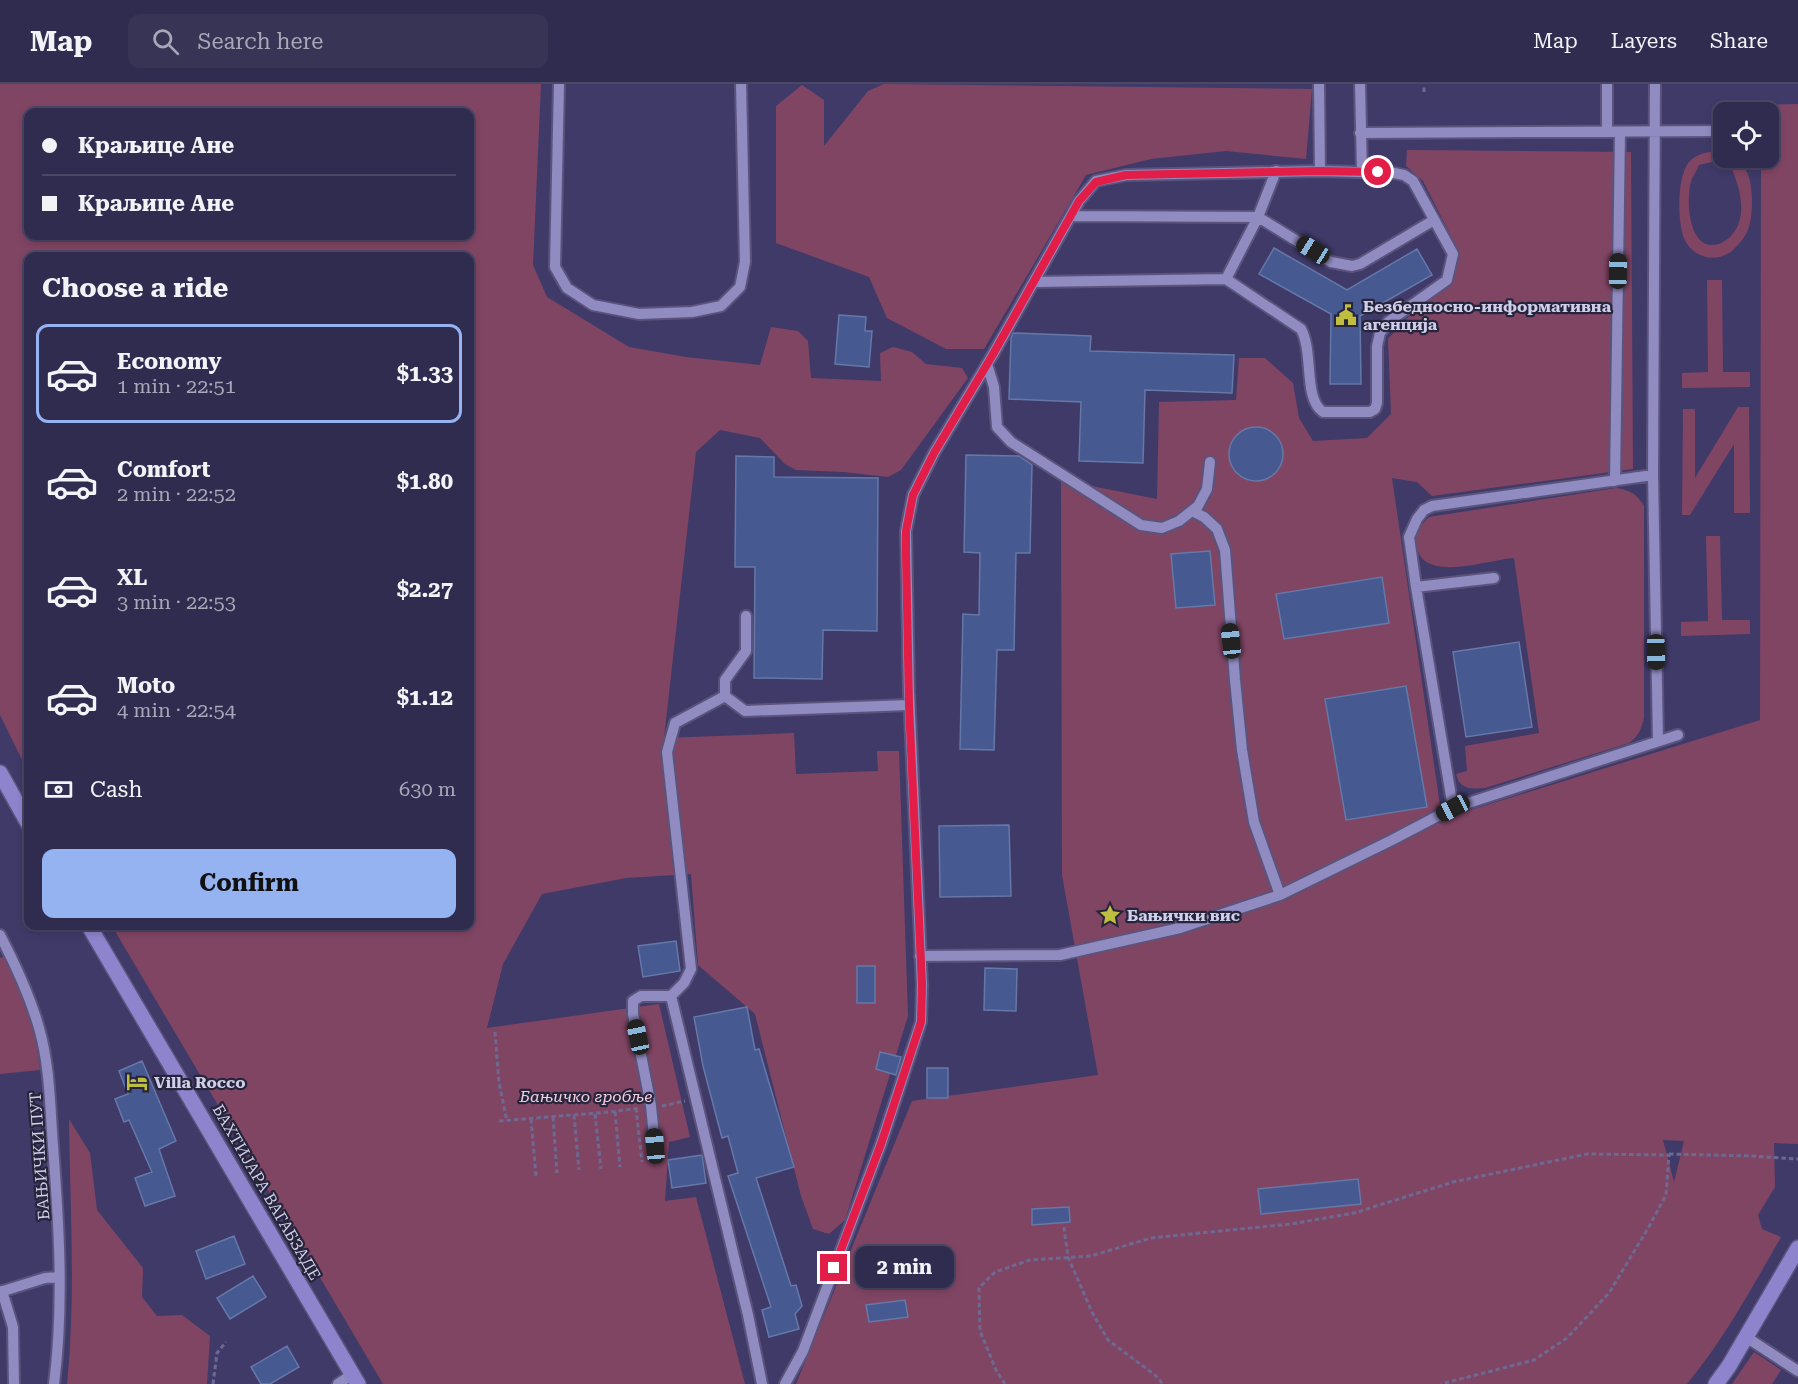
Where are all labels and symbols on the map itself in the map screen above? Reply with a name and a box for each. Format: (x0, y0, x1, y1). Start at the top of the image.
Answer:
route start (1364, 158, 1391, 185)
car (1293, 233, 1333, 267)
car (1609, 253, 1627, 289)
place label: Безбедносно-информативна агенција (1363, 297, 1612, 334)
public building icon: Безбедносно-информативна агенција (1334, 303, 1358, 327)
car (1220, 622, 1242, 660)
car (1647, 634, 1665, 670)
car (1433, 792, 1473, 824)
place icon: Бањички вис (1098, 903, 1122, 927)
place label: Бањички вис (1127, 906, 1240, 925)
car (625, 1018, 651, 1056)
hotel icon: Villa Rocco (125, 1070, 149, 1094)
place label: Villa Rocco (154, 1073, 246, 1092)
park label: Бањичко гробље (519, 1087, 652, 1106)
street label: БАЊИЧКИ ПУТ (26, 1091, 53, 1221)
street label: БАХТИЈАРА ВАГАБЗАДЕ (208, 1101, 325, 1283)
car (644, 1127, 666, 1165)
callout: 2 min (855, 1247, 954, 1289)
route end (820, 1254, 847, 1281)

